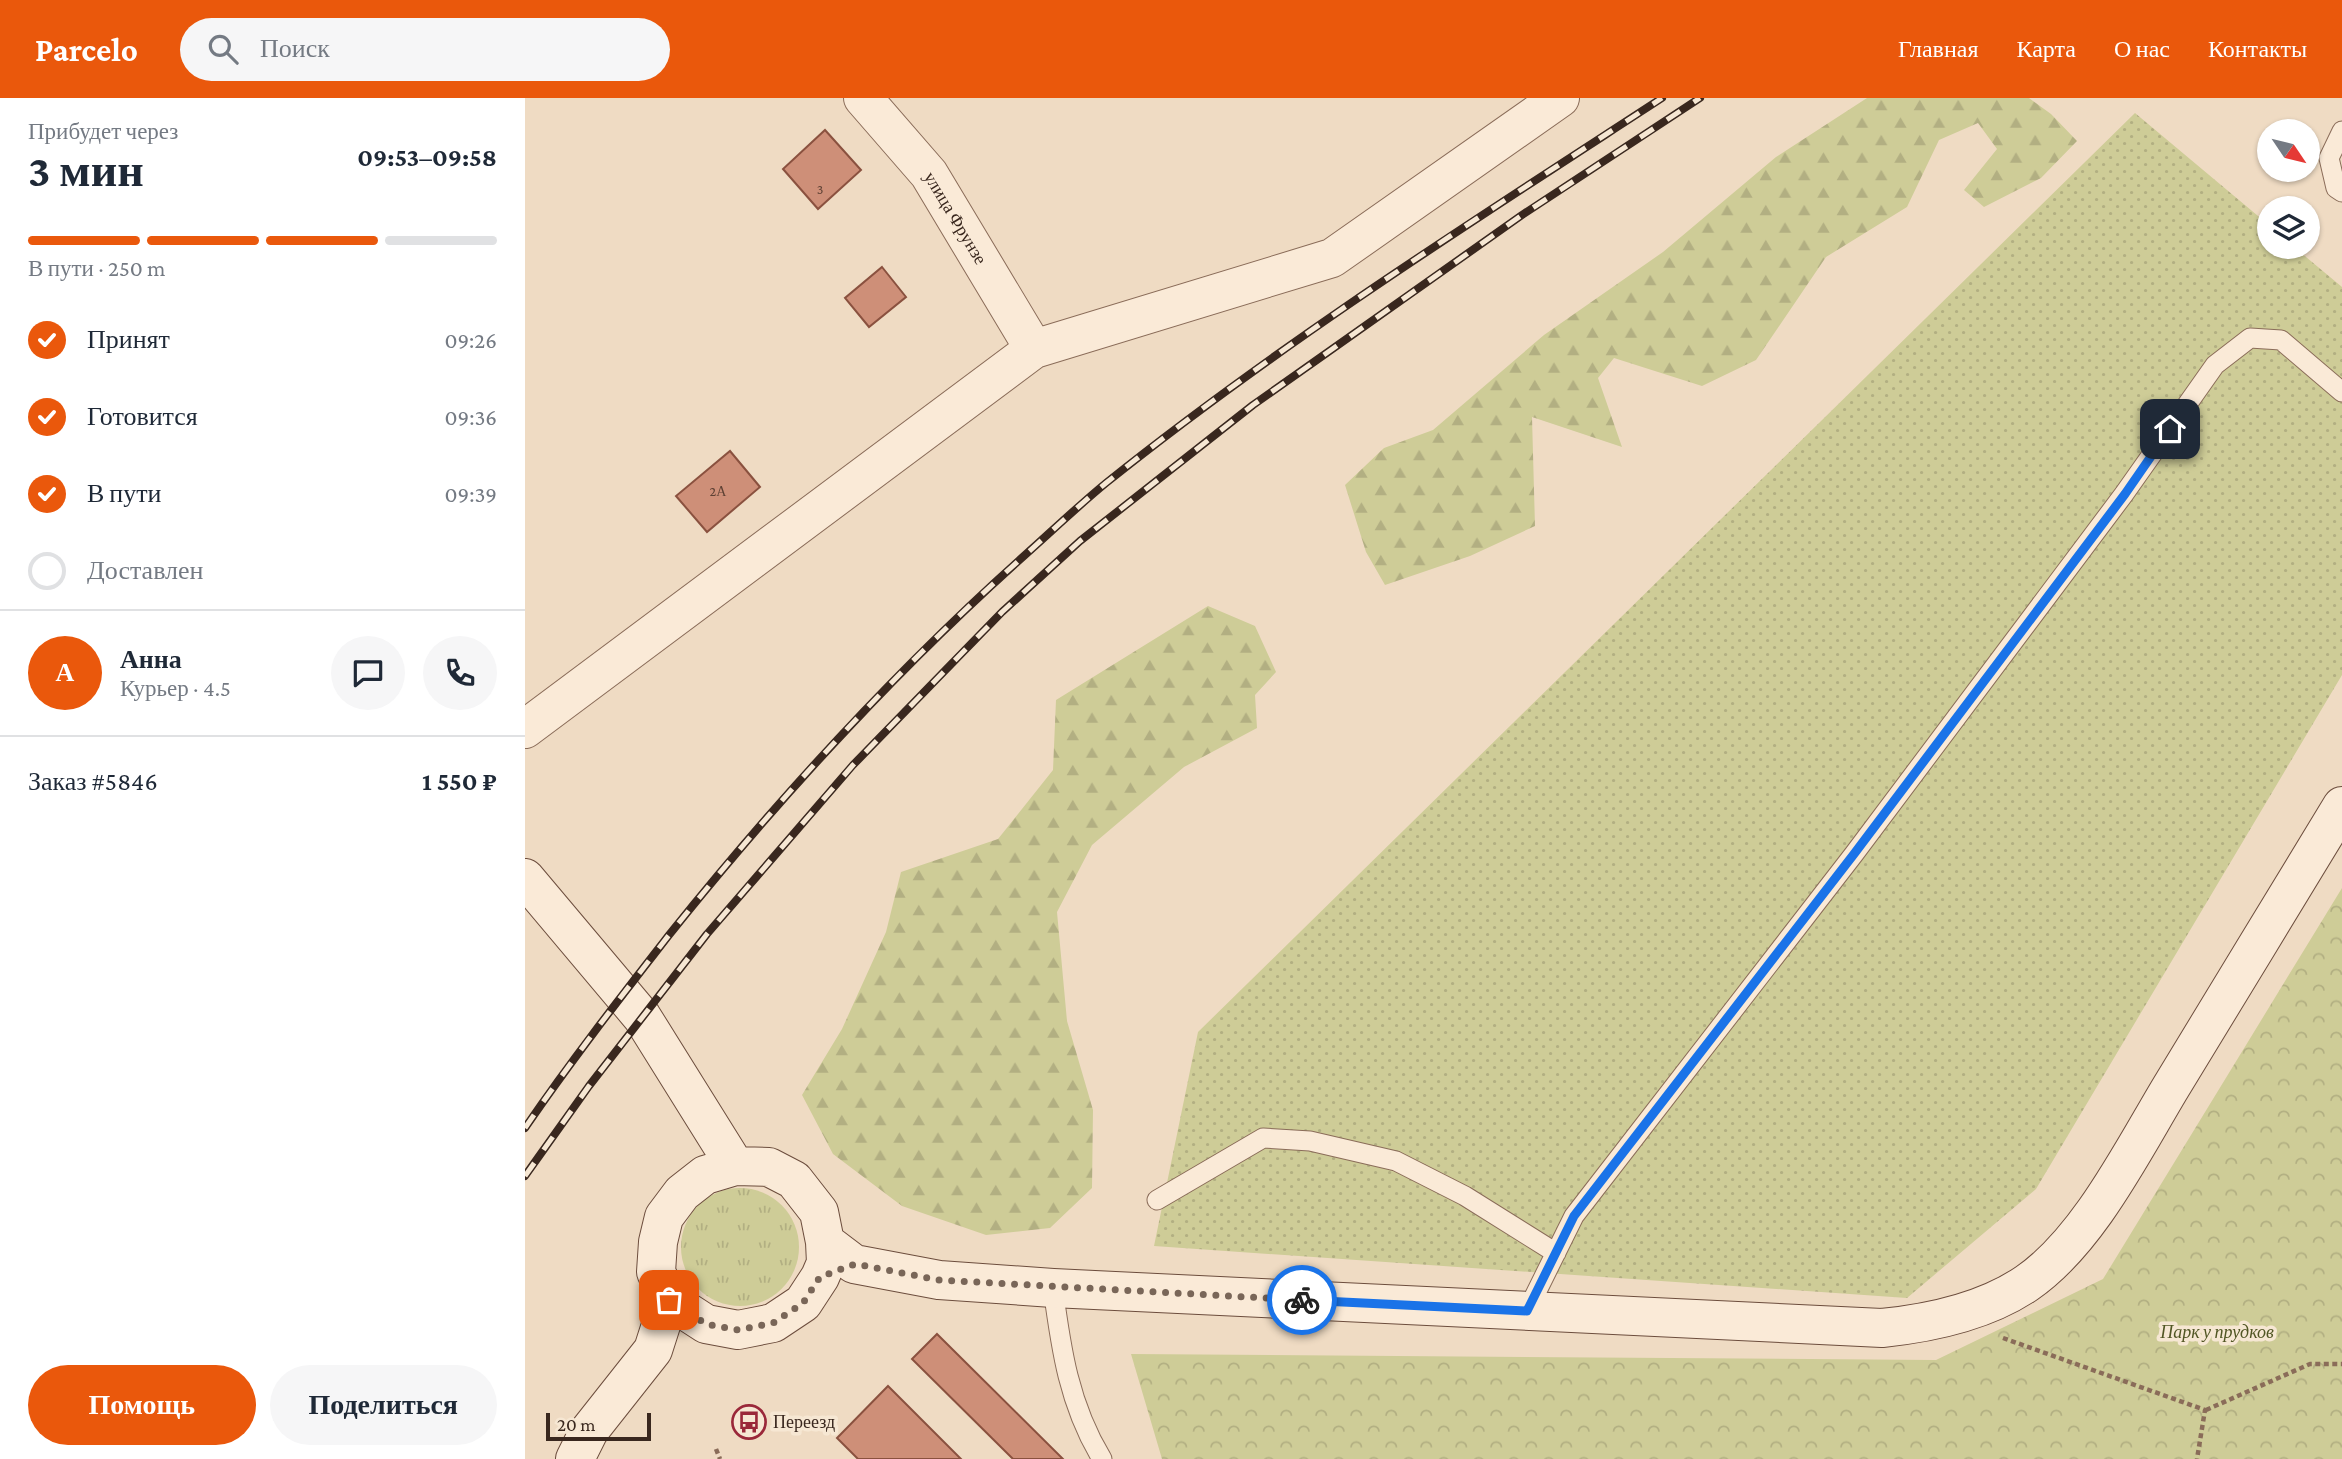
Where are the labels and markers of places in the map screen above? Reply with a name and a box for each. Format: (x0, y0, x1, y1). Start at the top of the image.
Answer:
pin (2140, 399, 2200, 459)
pin (639, 1270, 699, 1330)
bus stop icon: Переезд (730, 1403, 768, 1441)
place label: Переезд (773, 1412, 835, 1432)

